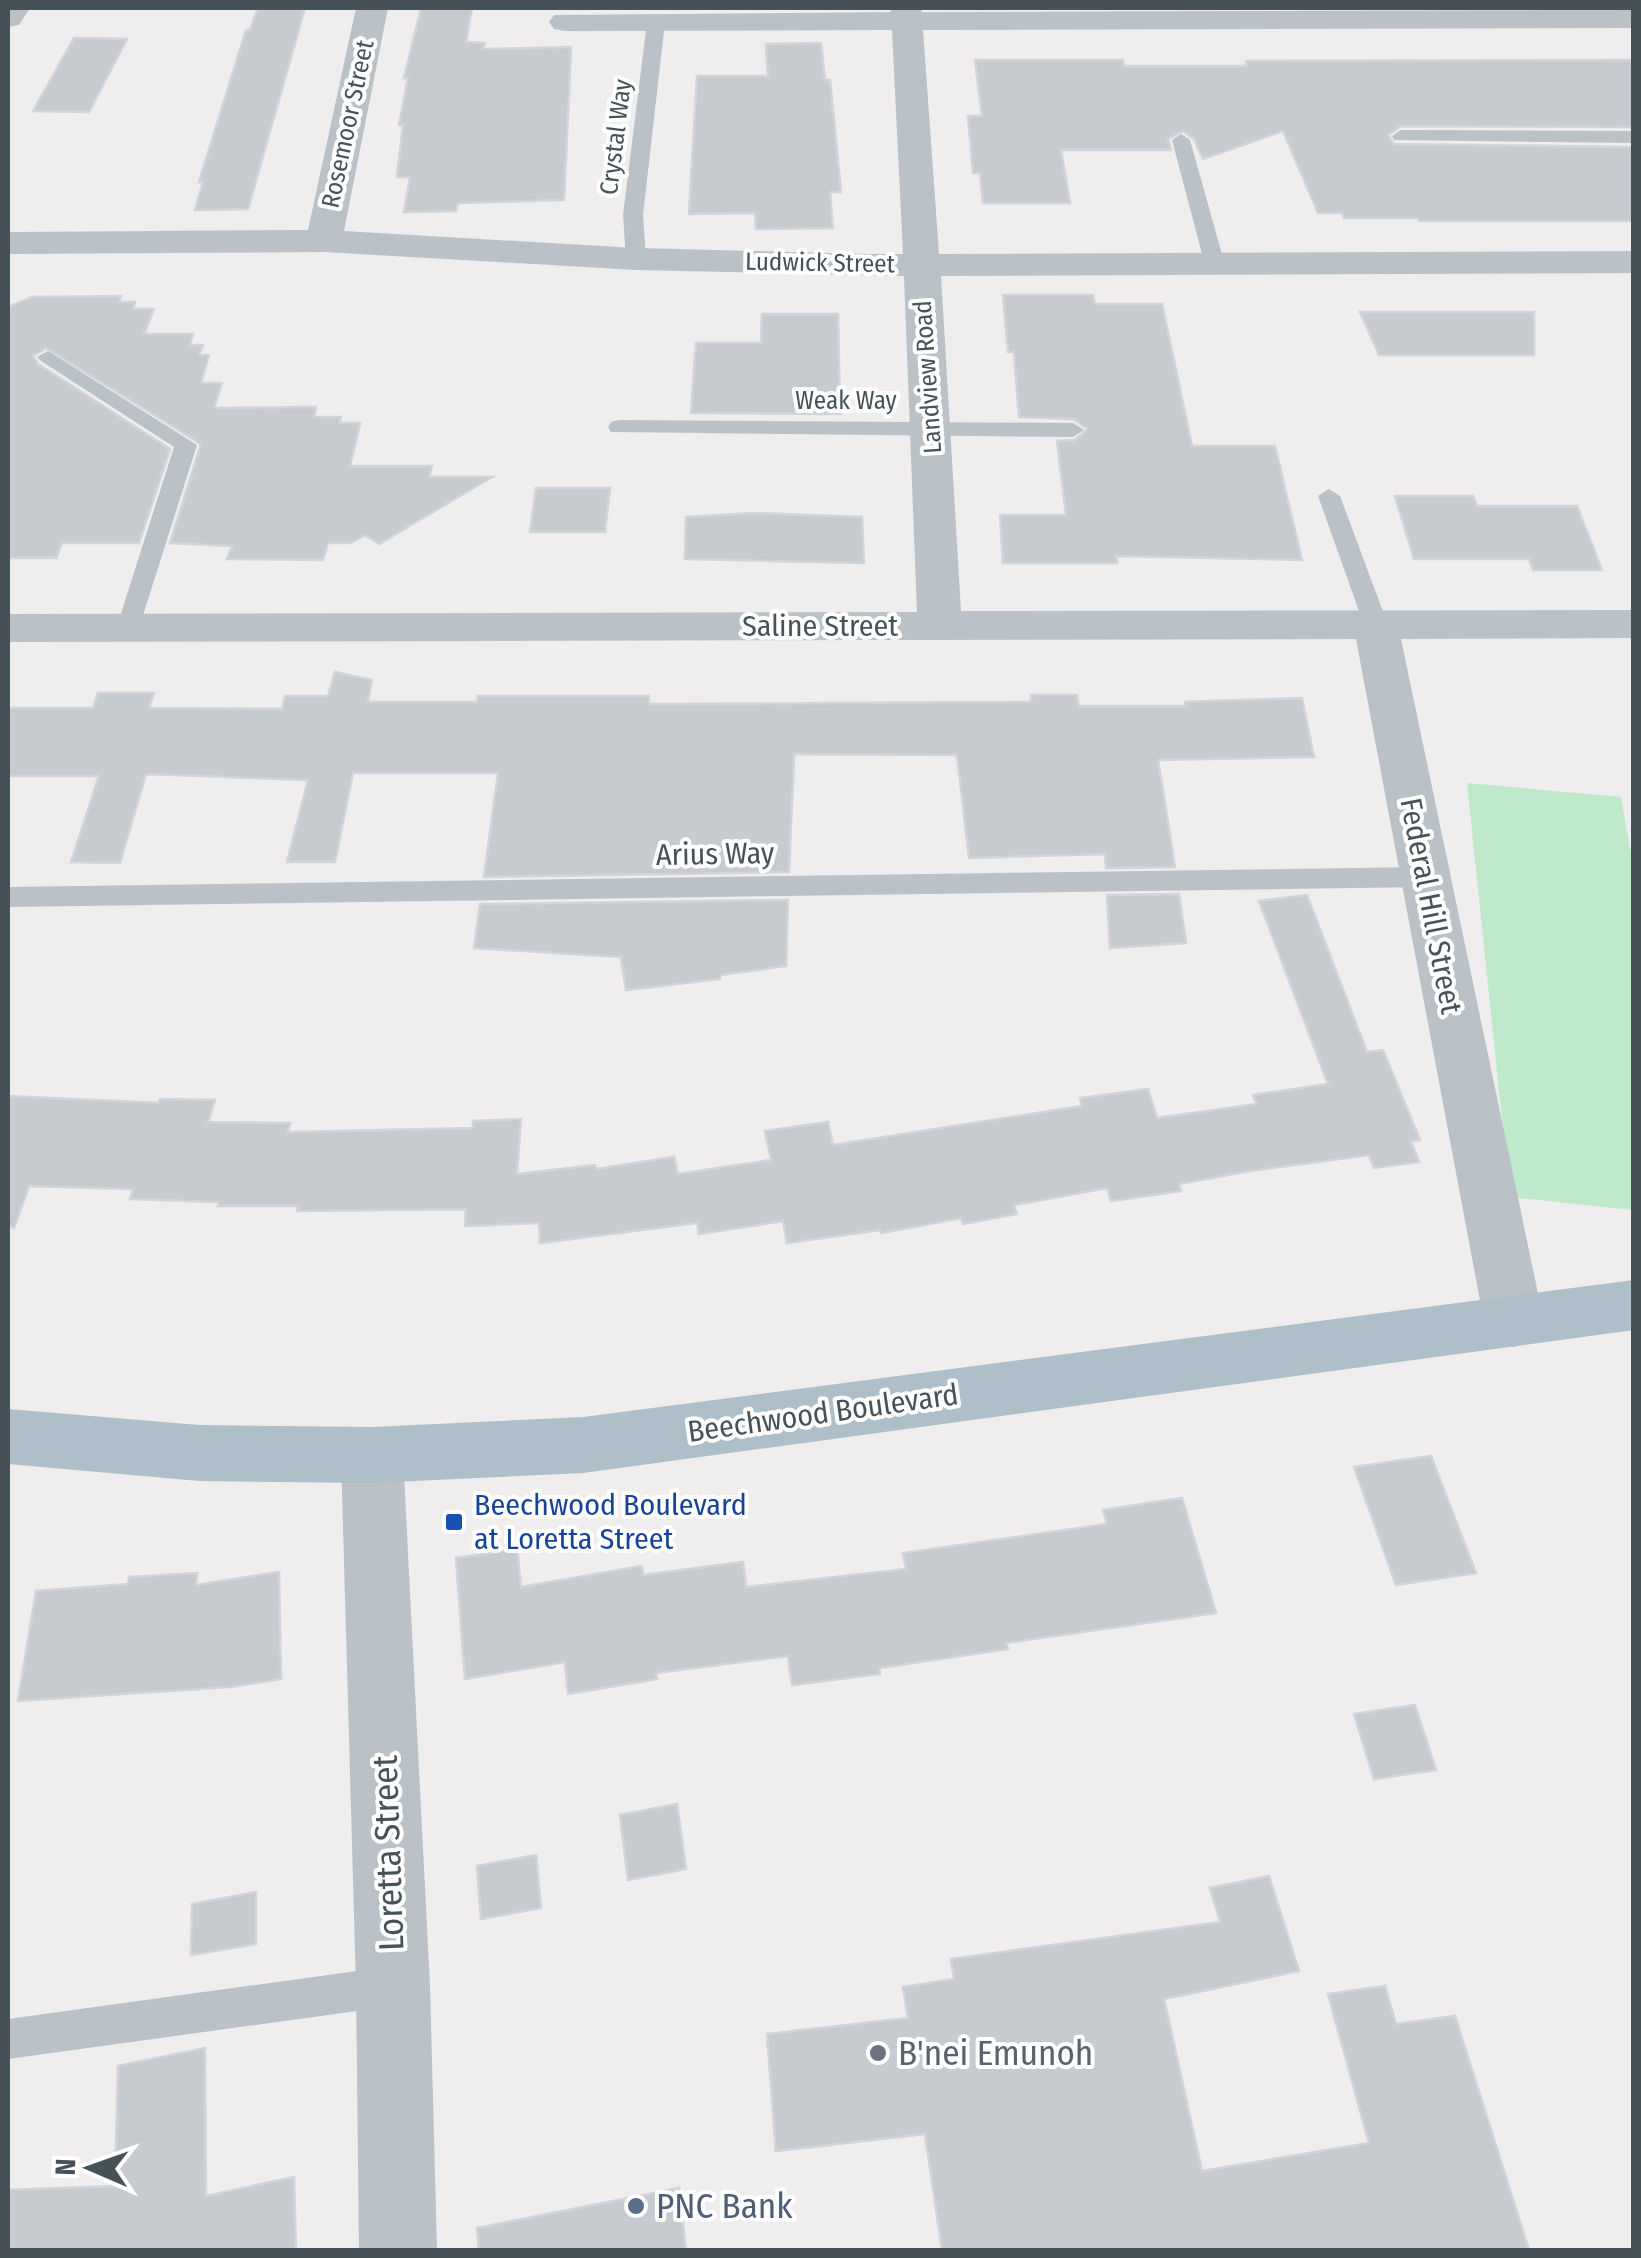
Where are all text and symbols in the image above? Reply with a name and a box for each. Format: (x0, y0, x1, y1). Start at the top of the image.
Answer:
street label: Rosemoor Street (316, 36, 381, 211)
street label: Crystal Way (594, 78, 638, 196)
street label: Ludwick Street (745, 247, 896, 279)
street label: Landview Road (908, 299, 948, 455)
street label: Weak Way (795, 386, 897, 416)
street label: Saline Street (742, 608, 898, 644)
street label: Federal Hill Street (1392, 795, 1470, 1017)
street label: Arius Way (655, 835, 775, 873)
street label: Beechwood Boulevard (685, 1376, 961, 1450)
place label: Beechwood Boulevard at Loretta Street (474, 1487, 747, 1557)
marker: Beechwood Boulevard at Loretta Street (443, 1511, 465, 1533)
street label: Loretta Street (364, 1754, 412, 1952)
place label: B'nei Emunoh (898, 2032, 1093, 2074)
marker: B'nei Emunoh (867, 2042, 889, 2064)
north arrow (40, 2118, 140, 2218)
text: N (49, 2158, 82, 2176)
place label: PNC Bank (656, 2185, 793, 2227)
marker: PNC Bank (625, 2195, 647, 2217)

